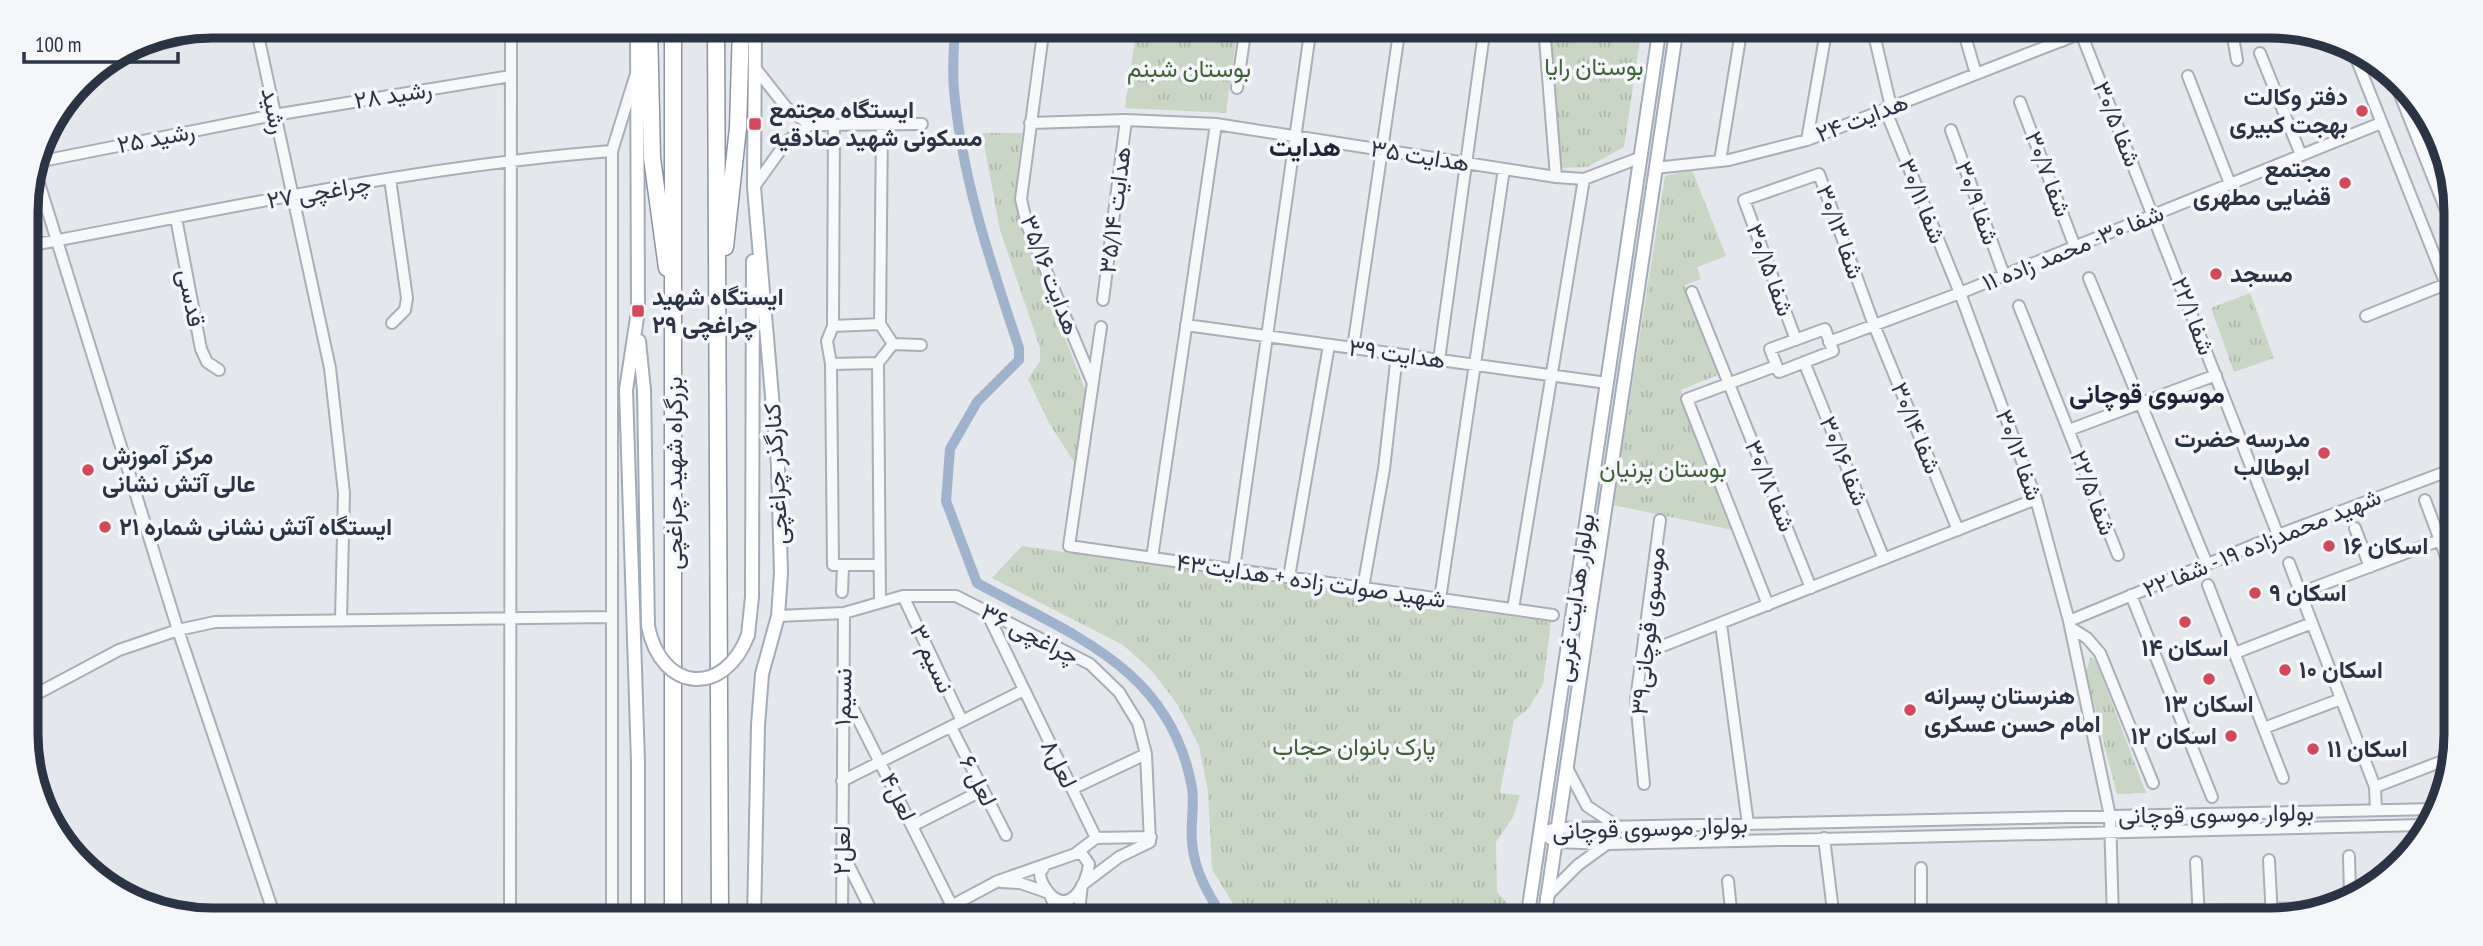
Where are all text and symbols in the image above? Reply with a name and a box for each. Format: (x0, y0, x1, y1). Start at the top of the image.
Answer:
scale bar (24, 21, 178, 65)
text: 100 m (35, 31, 81, 58)
park label: بوستان رایا (1544, 51, 1644, 82)
park label: بوستان شبنم (1127, 53, 1251, 85)
street label: رشید ۲۸ (352, 73, 434, 116)
street label: ۳۰/۵ شفا (2086, 77, 2149, 171)
place label: دفتر وکالت بهجت کبیری (2229, 81, 2348, 140)
street label: رشید (254, 85, 295, 137)
street label: هدایت ۲۴ (1811, 86, 1912, 149)
place label: ایستگاه مجتمع مسکونی شهید صادقیه (769, 94, 983, 153)
marker: دفتر وکالت بهجت کبیری (2354, 103, 2370, 119)
street label: رشید ۲۵ (114, 115, 197, 160)
marker: ایستگاه مجتمع مسکونی شهید صادقیه (747, 116, 763, 132)
street label: ۳۰/۷ شفا (2018, 127, 2079, 221)
district label: هدایت (1269, 130, 1341, 163)
street label: هدایت ۳۵ (1368, 132, 1472, 179)
street label: هدایت ۳۵/۱۴ (1091, 145, 1138, 275)
place label: مجتمع قضایی مطهری (2193, 153, 2331, 212)
street label: شفا ۳۰/۱۱ (1891, 154, 1954, 248)
street label: ۳۰/۹ شفا (1948, 157, 2007, 249)
street label: چراغچی ۲۷ (264, 167, 374, 217)
marker: مجتمع قضایی مطهری (2337, 175, 2353, 191)
street label: شفا ۳۰/۱۳ (1809, 180, 1872, 283)
street label: شفا ۳۰- محمد زاده ۱۱ (1977, 197, 2168, 298)
street label: هدایت ۳۵/۱۶ (1014, 211, 1087, 339)
street label: شفا ۳۰/۱۵ (1739, 219, 1802, 320)
place label: مسجد (2230, 258, 2293, 289)
street label: قدسی (171, 266, 212, 329)
marker: مسجد (2208, 266, 2224, 282)
street label: ۲۲/۱ شفا (2164, 272, 2223, 359)
place label: ایستگاه شهید چراغچی ۲۹ (652, 281, 784, 341)
marker: ایستگاه شهید چراغچی ۲۹ (630, 303, 646, 319)
street label: هدایت ۳۹ (1347, 331, 1447, 376)
street label: بزرگراه شهید چراغچی (658, 376, 690, 570)
district label: موسوی قوچانی (2069, 377, 2225, 412)
street label: شفا ۳۰/۱۴ (1884, 378, 1949, 478)
street label: کنارگذر چراغچی (756, 403, 796, 545)
street label: شفا ۳۰/۱۲ (1989, 405, 2050, 505)
street label: شفا ۳۰/۱۶ (1813, 411, 1876, 510)
place label: مدرسه حضرت ابوطالب (2174, 423, 2310, 482)
street label: شفا ۳۰/۱۸ (1738, 435, 1803, 536)
place label: مرکز آموزش عالی آتش نشانی (102, 440, 256, 499)
marker: مدرسه حضرت ابوطالب (2316, 445, 2332, 461)
street label: شفا ۲۲/۵ (2063, 446, 2124, 540)
park label: بوستان پرنیان (1599, 453, 1727, 485)
marker: مرکز آموزش عالی آتش نشانی (80, 462, 96, 478)
street label: شهید محمدزاده ۱۹ - شفا ۲۲ (2138, 481, 2385, 605)
place label: ایستگاه آتش نشانی شماره ۲۱ (119, 511, 392, 542)
street label: بولوار هدایت غربی (1547, 512, 1602, 684)
marker: ایستگاه آتش نشانی شماره ۲۱ (97, 519, 113, 535)
place label: اسکان ۱۶ (2343, 530, 2428, 561)
marker: اسکان ۱۶ (2321, 538, 2337, 554)
street label: موسوی قوچانی۳۹ (1623, 545, 1673, 717)
street label: شهید صولت زاده + هدایت۴۳ (1174, 546, 1448, 615)
place label: اسکان ۹ (2269, 577, 2347, 608)
marker: اسکان ۹ (2247, 585, 2263, 601)
street label: چراغچی ۳۶ (975, 596, 1085, 672)
marker: اسکان ۱۴ (2177, 614, 2193, 630)
street label: نسیم ۳ (902, 620, 962, 698)
place label: اسکان ۱۴ (2141, 632, 2229, 663)
place label: اسکان ۱۰ (2299, 654, 2383, 685)
marker: اسکان ۱۰ (2277, 662, 2293, 678)
street label: نسیم۱ (826, 668, 860, 726)
marker: اسکان ۱۳ (2201, 671, 2217, 687)
place label: هنرستان پسرانه امام حسن عسکری (1924, 680, 2101, 740)
place label: اسکان ۱۳ (2164, 688, 2254, 719)
marker: هنرستان پسرانه امام حسن عسکری (1902, 702, 1918, 718)
place label: اسکان ۱۲ (2131, 720, 2217, 751)
marker: اسکان ۱۲ (2223, 728, 2239, 744)
park label: پارک بانوان حجاب (1272, 731, 1436, 763)
place label: اسکان ۱۱ (2327, 733, 2408, 764)
street label: لعل۸ (1034, 734, 1085, 793)
marker: اسکان ۱۱ (2305, 741, 2321, 757)
street label: لعل ۶ (952, 750, 1004, 812)
street label: لعل۴ (873, 767, 924, 826)
street label: بولوار موسوی قوچانی (2118, 796, 2314, 832)
street label: بولوار موسوی قوچانی (1552, 809, 1748, 847)
street label: لعل۲ (826, 825, 857, 875)

